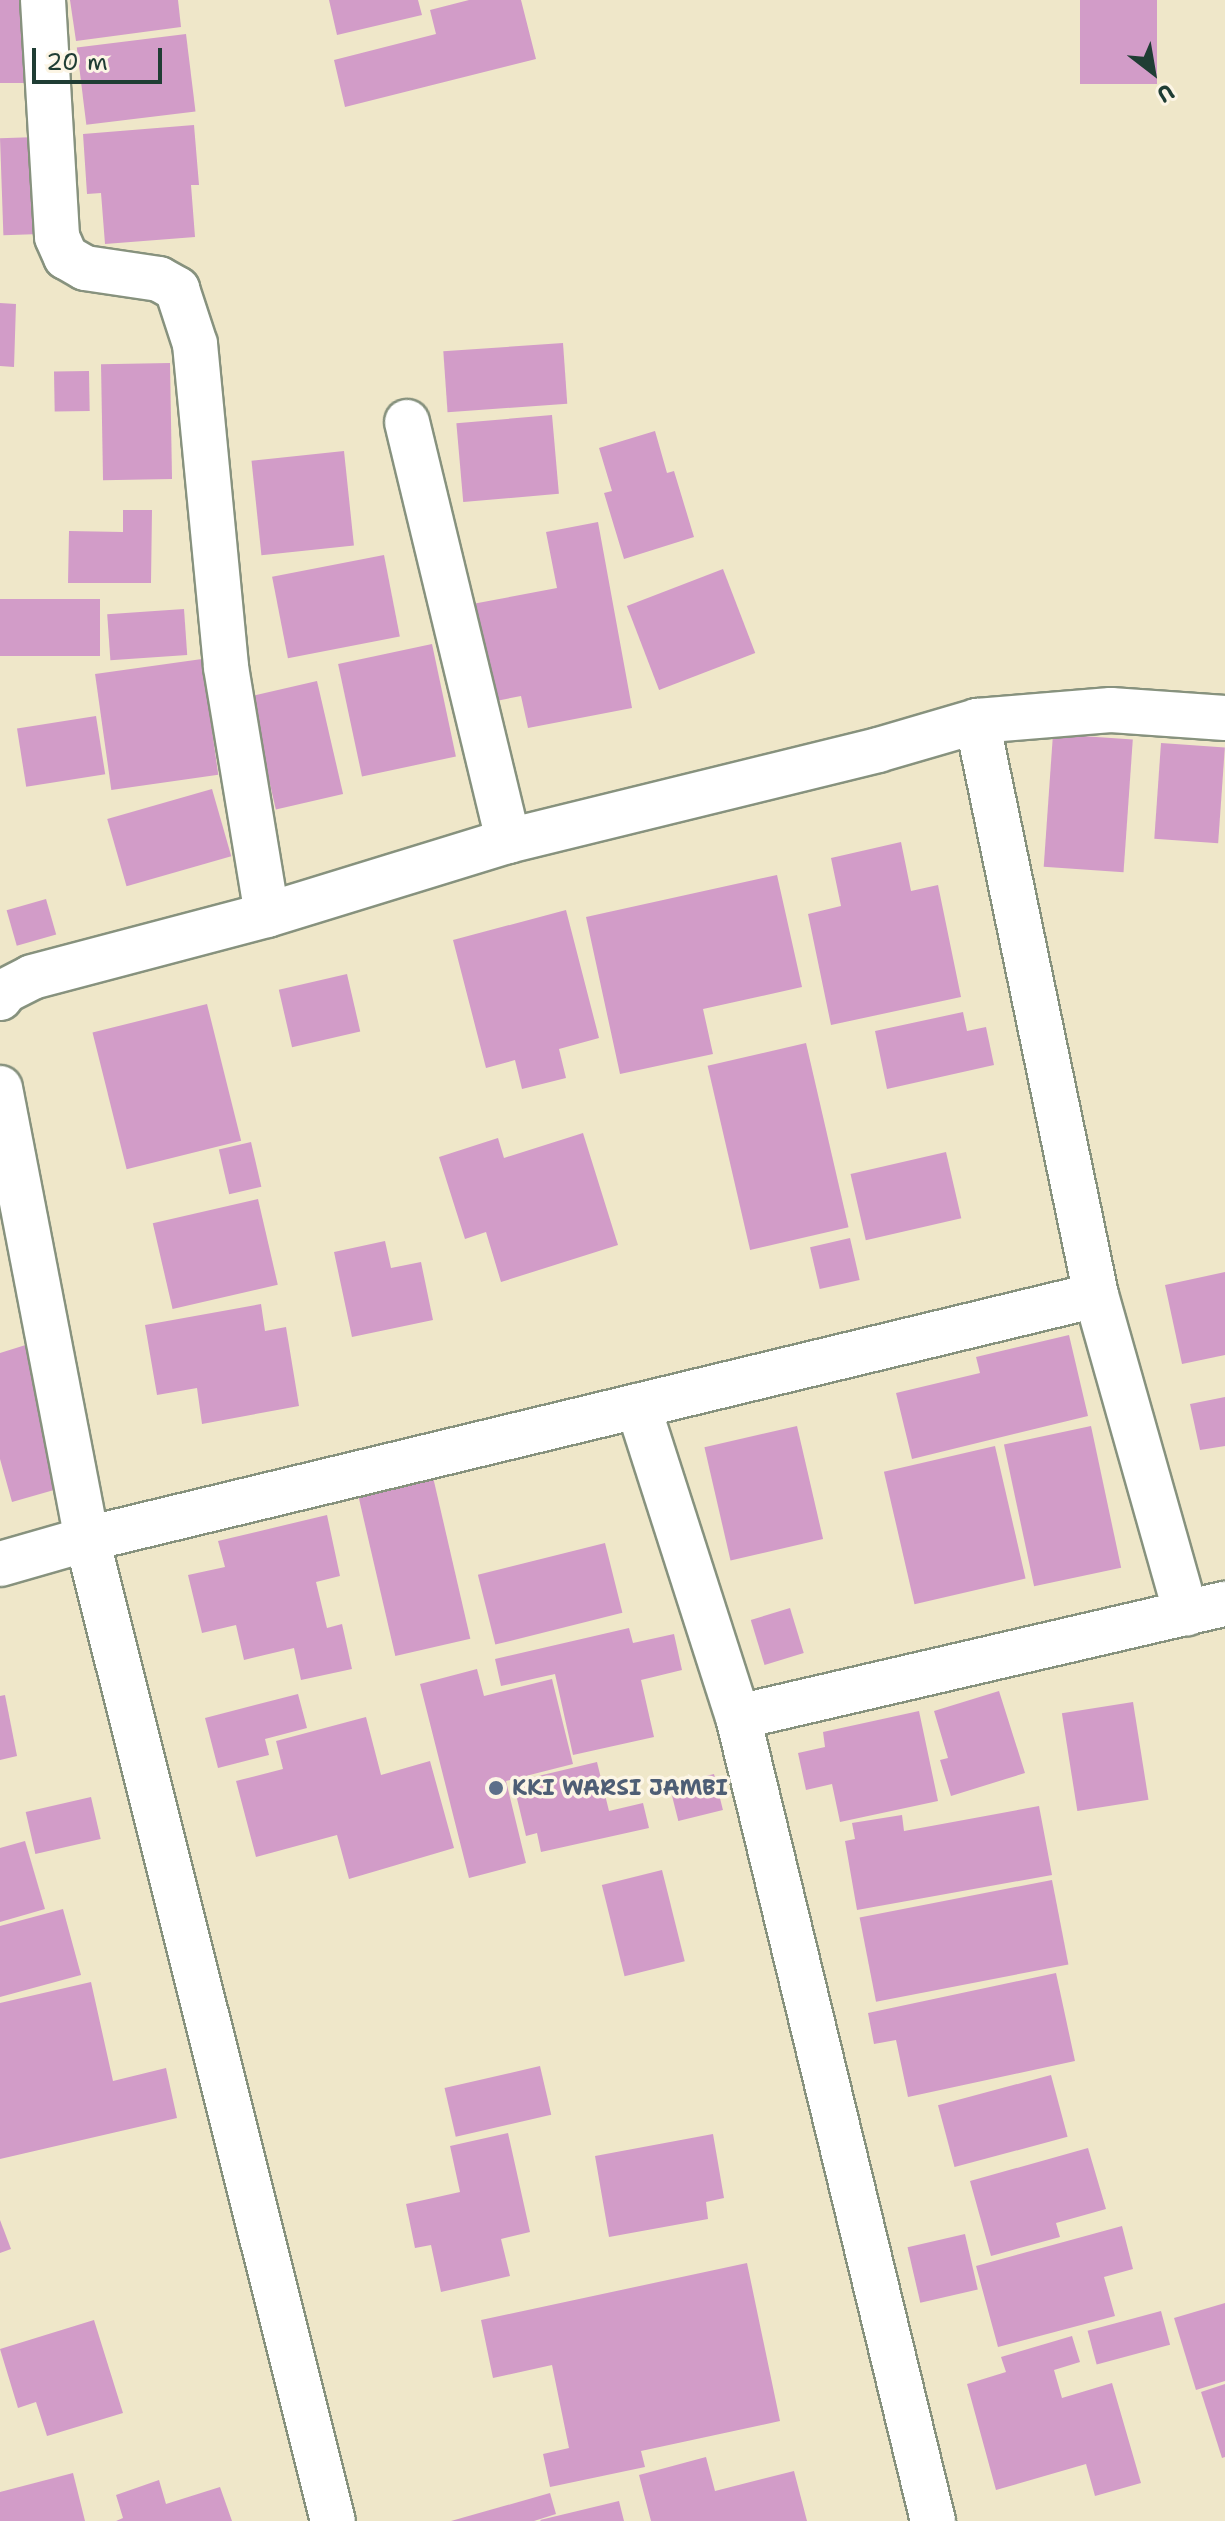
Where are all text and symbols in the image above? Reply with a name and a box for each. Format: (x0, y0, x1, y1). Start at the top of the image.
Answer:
scale bar (36, 32, 166, 82)
north arrow (1113, 32, 1193, 112)
text: 20 m (46, 46, 108, 78)
text: U (1152, 77, 1180, 109)
place label: KKI WARSI JAMBI (512, 1775, 728, 1801)
marker: KKI WARSI JAMBI (487, 1779, 505, 1797)

